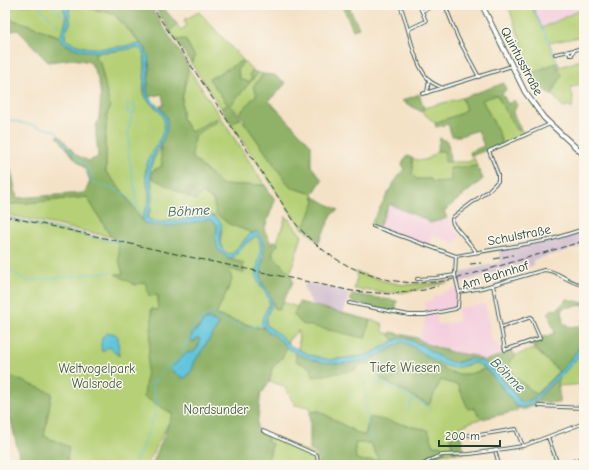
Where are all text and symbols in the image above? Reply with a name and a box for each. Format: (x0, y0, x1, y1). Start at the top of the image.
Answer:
street label: Quintusstraße (498, 24, 547, 98)
water label: Böhme (167, 201, 211, 221)
street label: Schulstraße (486, 221, 552, 248)
street label: Am Bahnhof (460, 257, 531, 292)
water label: Böhme (487, 354, 529, 396)
park label: Tiefe Wiesen (370, 360, 440, 375)
park label: Weltvogelpark Walsrode (59, 361, 136, 391)
park label: Nordsunder (184, 402, 249, 417)
scale bar (439, 422, 500, 448)
text: 200 m (445, 429, 480, 443)

